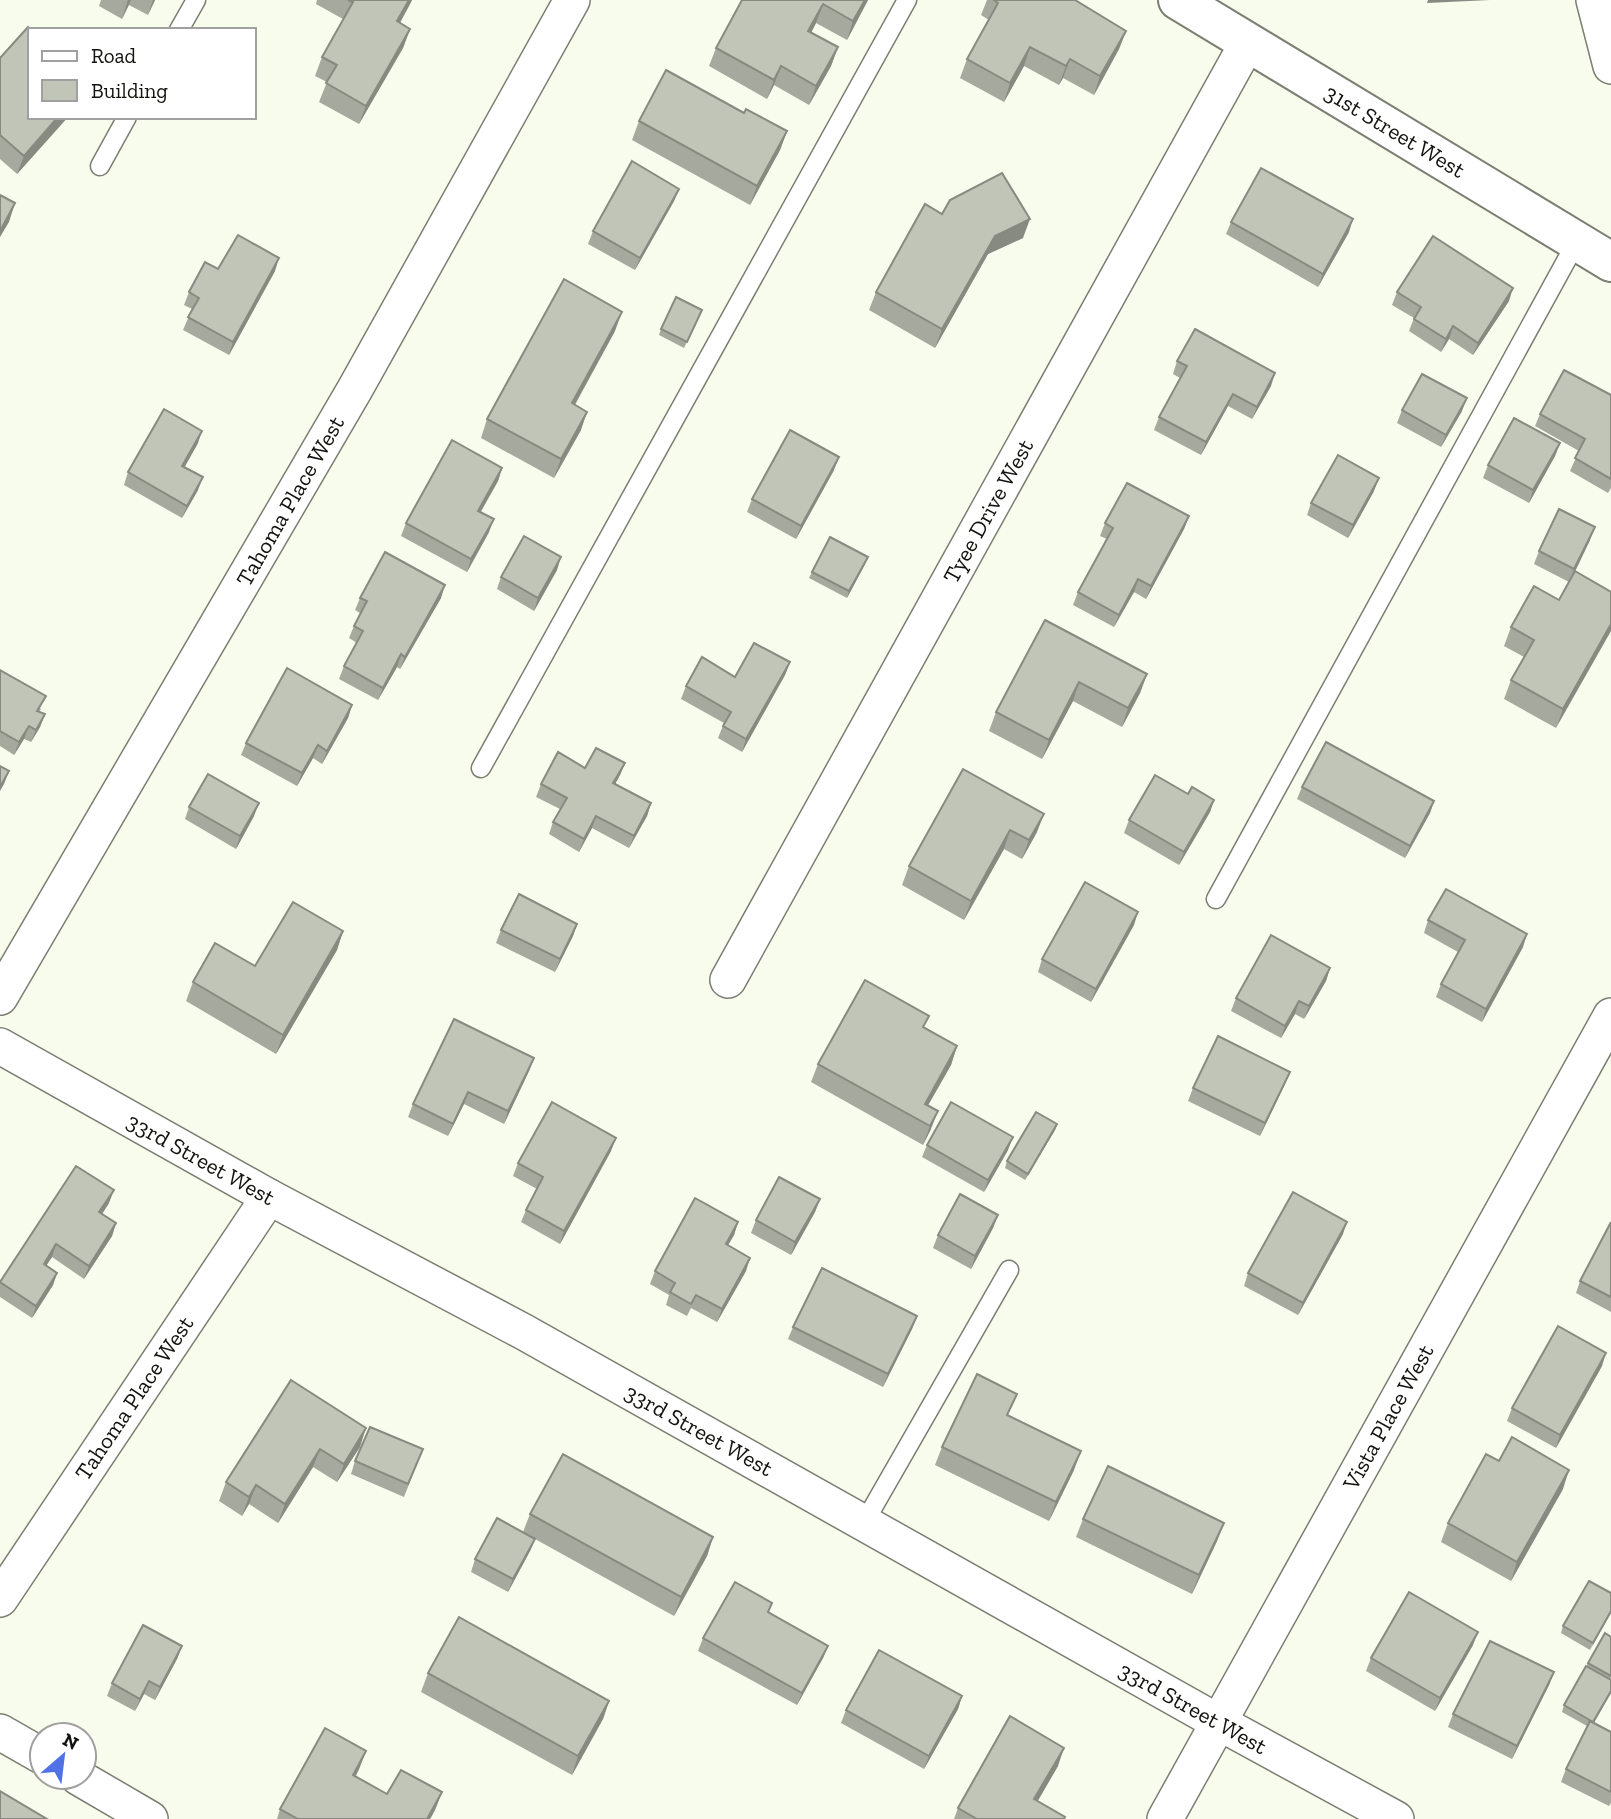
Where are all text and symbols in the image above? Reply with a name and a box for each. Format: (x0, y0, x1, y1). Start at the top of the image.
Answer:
legend (28, 28, 256, 119)
text: Road (91, 43, 137, 68)
text: Building (91, 78, 168, 103)
street label: 31st Street West (1320, 78, 1471, 184)
street label: Tahoma Place West (230, 411, 350, 591)
street label: Tyee Drive West (937, 434, 1039, 588)
street label: 33rd Street West (122, 1107, 280, 1211)
street label: Tahoma Place West (69, 1310, 199, 1485)
street label: Vista Place West (1336, 1339, 1440, 1496)
street label: 33rd Street West (620, 1378, 778, 1482)
street label: 33rd Street West (1114, 1656, 1272, 1760)
north arrow (28, 1721, 98, 1791)
text: N (59, 1728, 83, 1755)

